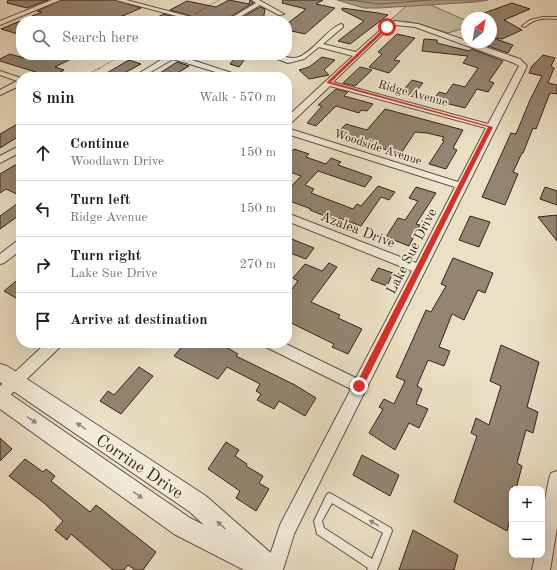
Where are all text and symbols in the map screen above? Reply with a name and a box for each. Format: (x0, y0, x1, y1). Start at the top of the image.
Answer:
north arrow (461, 12, 497, 48)
search box (16, 16, 292, 60)
route start (378, 18, 396, 36)
icon: search (30, 27, 52, 49)
text: Search here (62, 31, 139, 46)
street label: Ridge Avenue (377, 79, 449, 109)
text: 8 min (32, 90, 75, 107)
text: Walk · 570 m (199, 91, 276, 104)
street label: Woodside Avenue (332, 128, 424, 168)
text: Continue (70, 137, 129, 152)
icon: ahead (32, 142, 54, 164)
text: 150 m (239, 146, 276, 159)
text: Woodlawn Drive (70, 155, 164, 168)
text: Turn left (70, 193, 130, 208)
icon: left (32, 198, 54, 220)
text: 150 m (239, 202, 276, 215)
street label: Lake Sue Drive (384, 206, 439, 297)
street label: Azalea Drive (319, 209, 397, 251)
text: Ridge Avenue (70, 211, 148, 224)
text: Turn right (70, 249, 141, 264)
icon: right (32, 254, 54, 276)
text: 270 m (239, 258, 276, 271)
text: Lake Sue Drive (70, 267, 157, 280)
icon: arrive (32, 310, 54, 332)
text: Arrive at destination (70, 313, 208, 328)
route end (350, 377, 368, 395)
one-way arrow (27, 416, 37, 424)
one-way arrow (76, 422, 86, 430)
street label: Corrine Drive (93, 432, 186, 503)
map controls (509, 486, 545, 558)
button: + (509, 486, 545, 522)
one-way arrow (133, 491, 144, 499)
one-way arrow (369, 519, 379, 527)
one-way arrow (216, 521, 227, 530)
button: − (509, 522, 545, 558)

